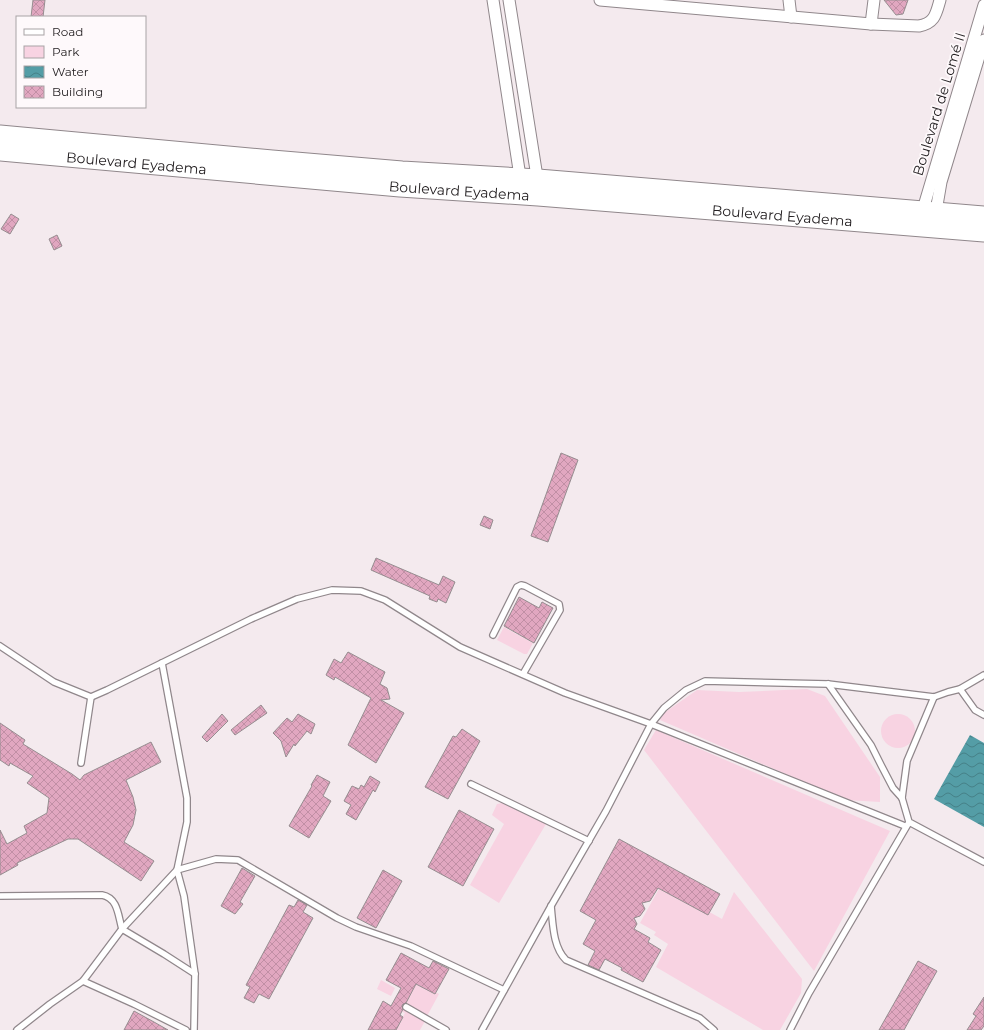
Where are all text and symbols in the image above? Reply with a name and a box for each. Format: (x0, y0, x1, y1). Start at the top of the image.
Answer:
legend (16, 16, 146, 108)
text: Road (52, 24, 83, 39)
street label: Boulevard de Lomé II (909, 30, 969, 178)
text: Park (52, 44, 80, 59)
text: Water (52, 64, 89, 79)
text: Building (52, 84, 103, 99)
street label: Boulevard Eyadema (65, 148, 208, 179)
street label: Boulevard Eyadema (388, 177, 530, 204)
street label: Boulevard Eyadema (711, 201, 853, 230)

